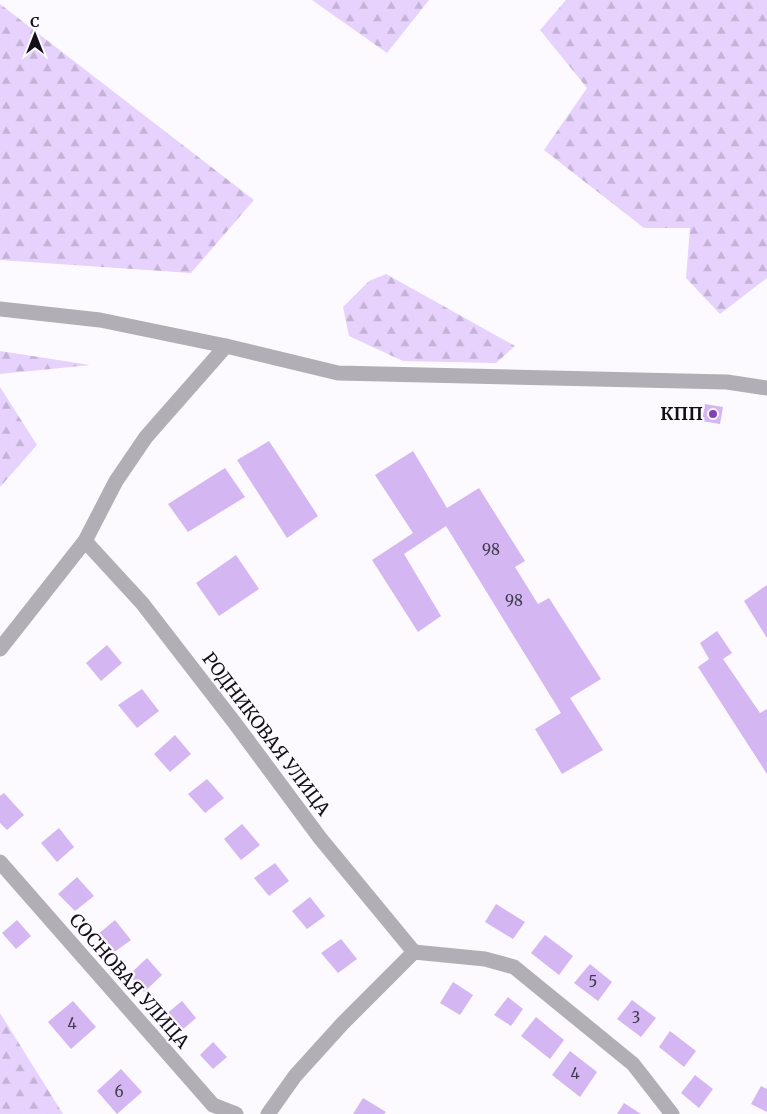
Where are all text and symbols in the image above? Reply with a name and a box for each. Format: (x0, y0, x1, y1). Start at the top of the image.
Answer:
north arrow (10, 10, 60, 60)
text: С (30, 13, 40, 31)
place label: КПП (660, 402, 703, 425)
marker: КПП (707, 408, 719, 420)
house number: 98 (482, 540, 500, 559)
house number: 98 (505, 591, 523, 610)
street label: РОДНИКОВАЯ УЛИЦА (198, 648, 335, 820)
street label: СОСНОВАЯ УЛИЦА (64, 908, 194, 1053)
house number: 5 (589, 972, 597, 991)
house number: 3 (632, 1008, 640, 1027)
house number: 4 (67, 1014, 77, 1033)
house number: 4 (570, 1064, 580, 1083)
house number: 6 (114, 1082, 124, 1101)

